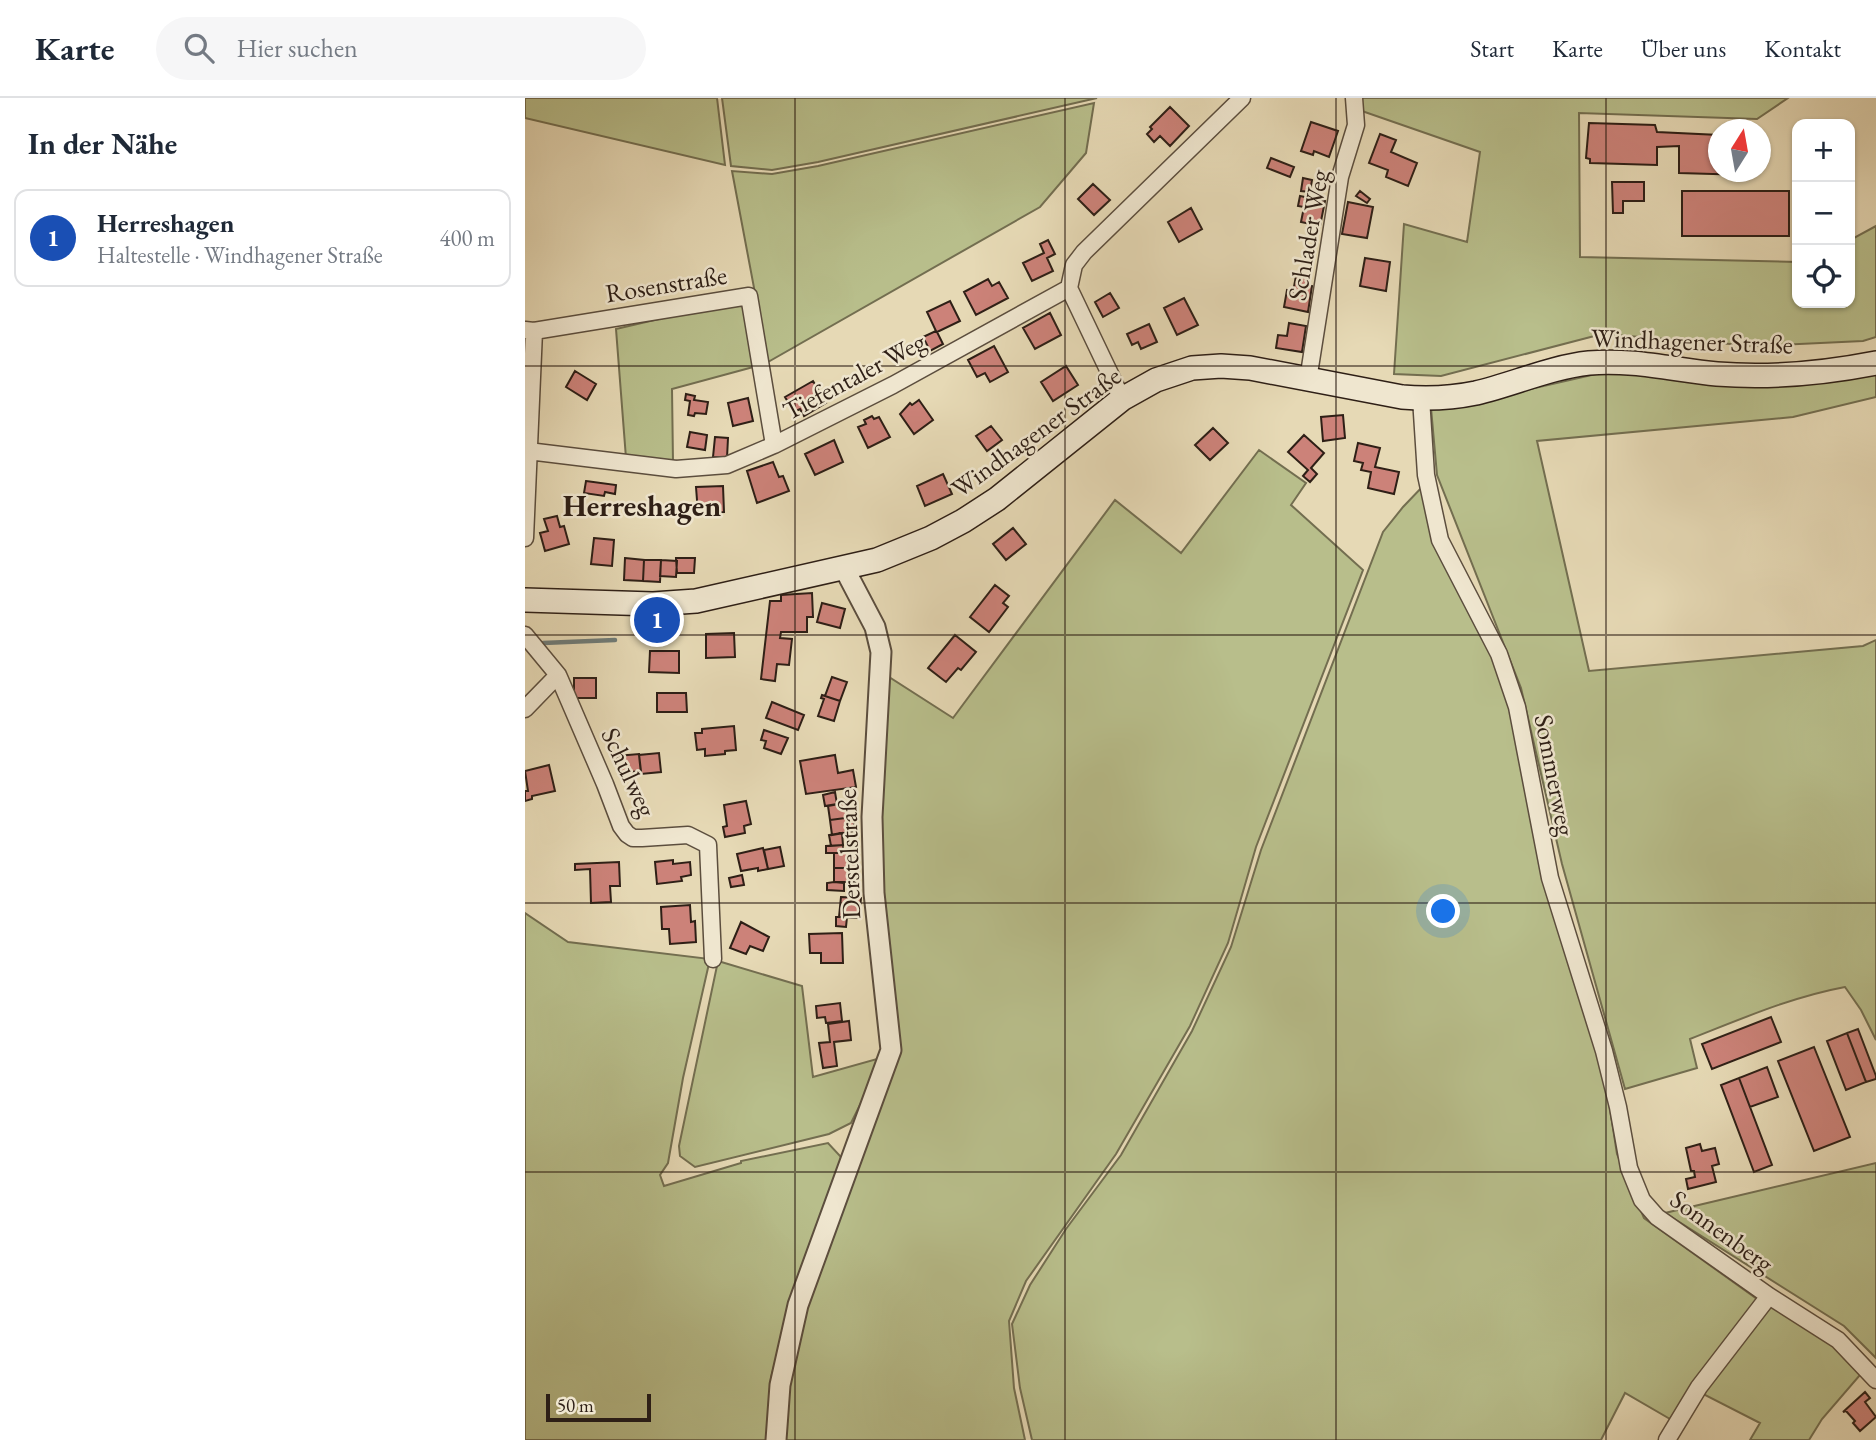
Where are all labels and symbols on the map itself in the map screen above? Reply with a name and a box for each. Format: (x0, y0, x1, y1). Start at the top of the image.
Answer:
north arrow (1708, 119, 1771, 182)
street label: Schlader Weg (1280, 166, 1336, 303)
street label: Rosenstraße (603, 258, 729, 310)
street label: Windhagener Straße (1590, 320, 1794, 362)
street label: Tiefentaler Weg (777, 324, 932, 428)
street label: Windhagener Straße (944, 359, 1128, 505)
district label: Herreshagen (563, 486, 721, 525)
pin: 1 (634, 594, 680, 646)
street label: Sommerweg (1527, 711, 1584, 839)
street label: Schulweg (594, 722, 665, 823)
street label: Derstelstraße (830, 788, 868, 920)
your location (1426, 894, 1460, 928)
street label: Sonnenberg (1664, 1182, 1781, 1280)
scale bar (546, 1391, 651, 1423)

